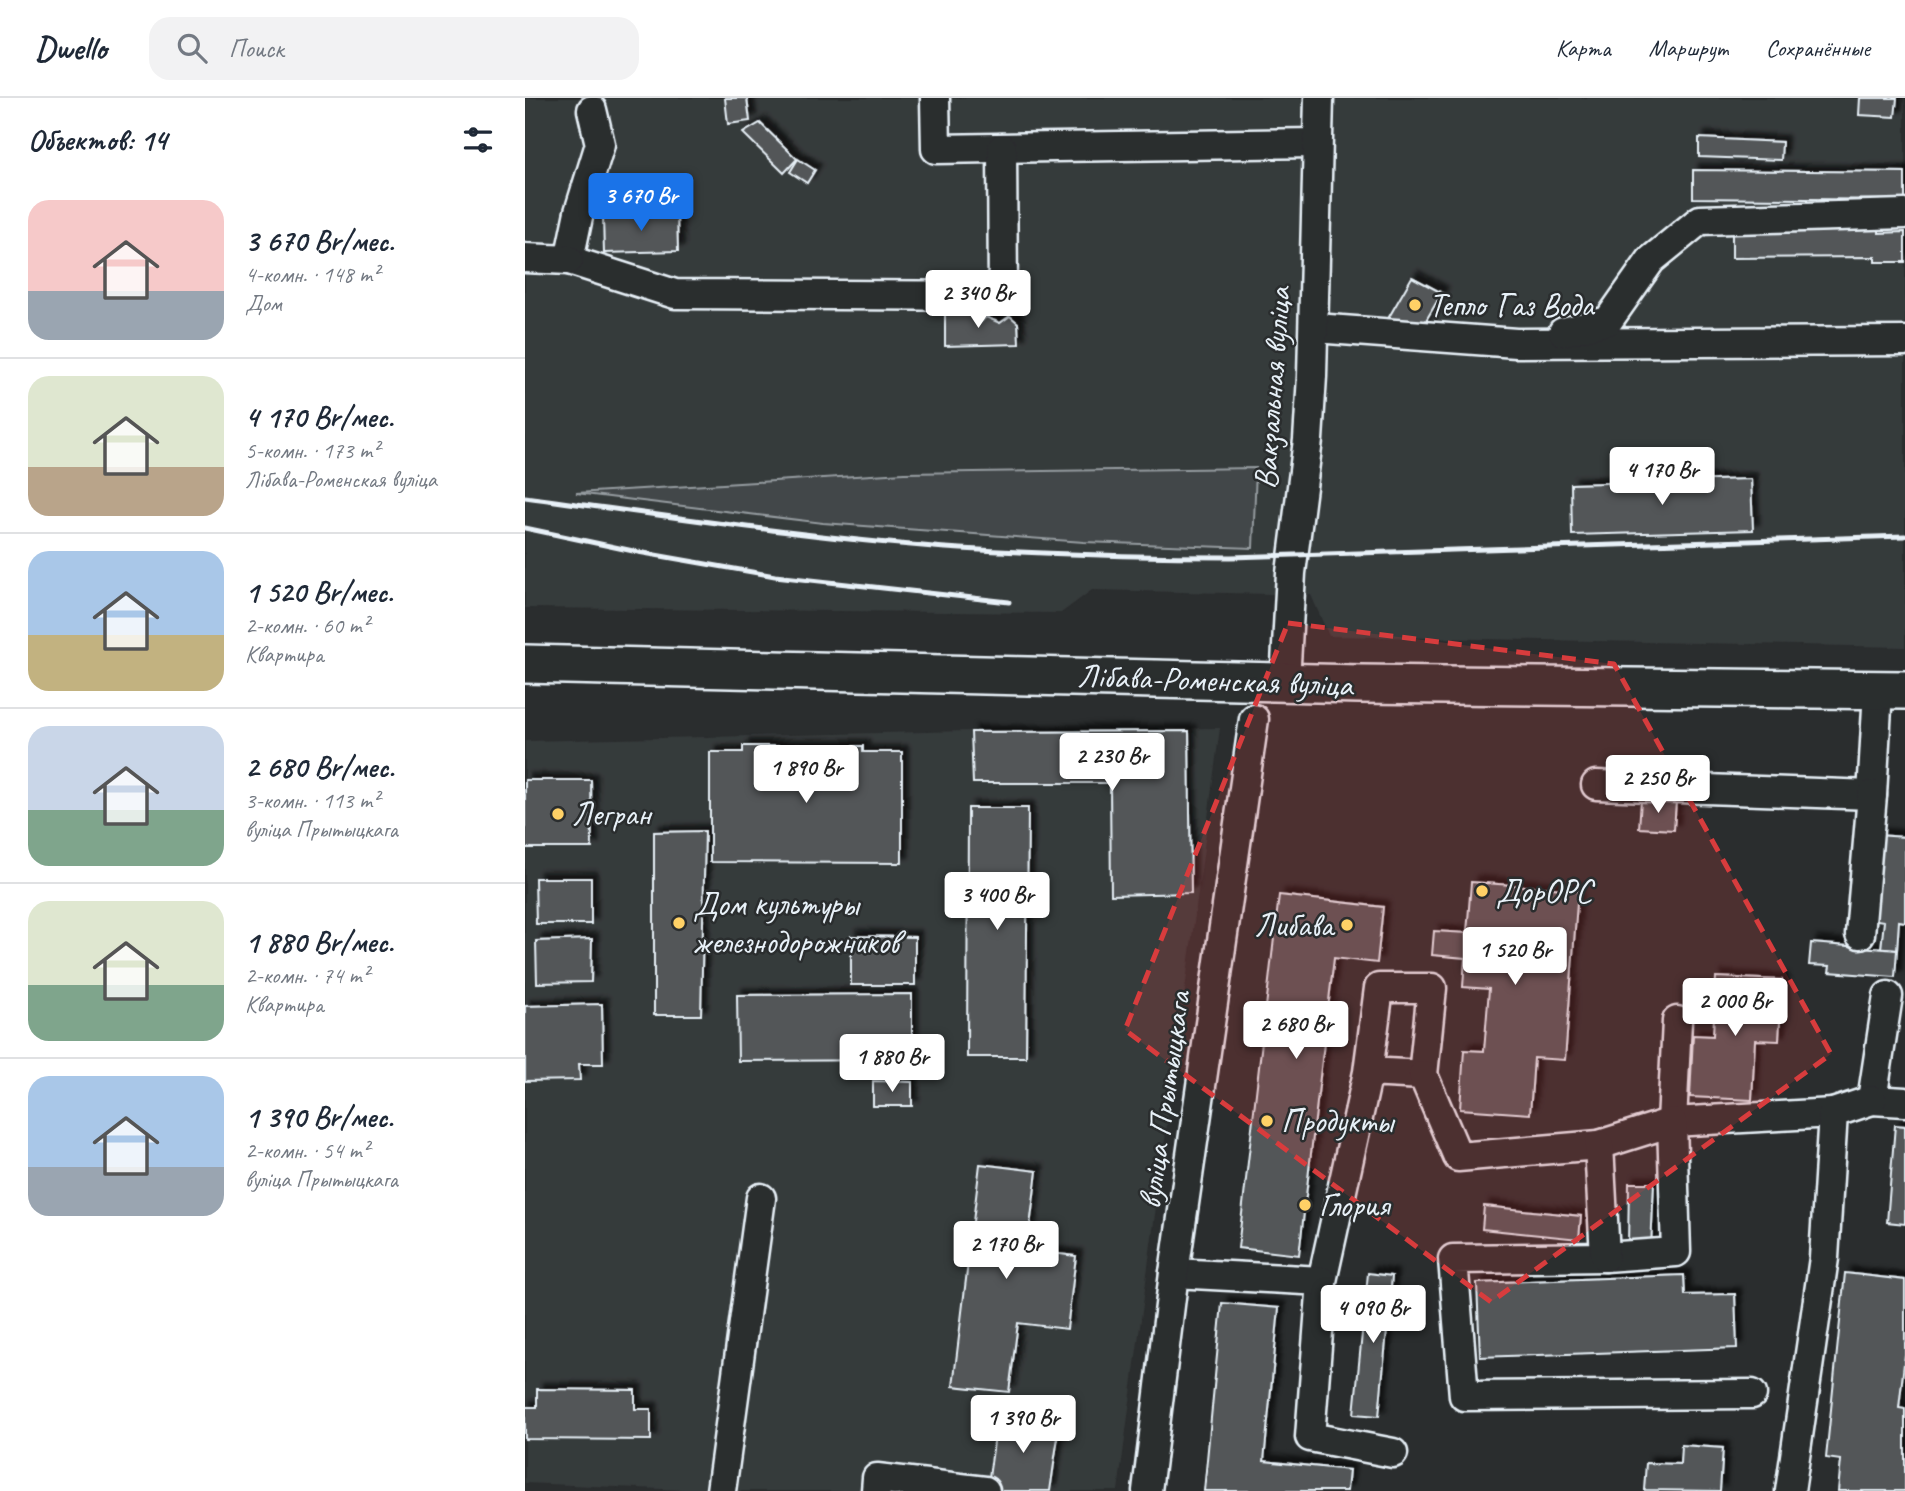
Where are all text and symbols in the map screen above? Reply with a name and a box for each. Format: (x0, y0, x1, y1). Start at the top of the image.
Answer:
search box (149, 17, 639, 80)
text: Dwello (35, 27, 107, 69)
icon: search (173, 29, 211, 67)
text: Поиск (229, 32, 284, 65)
text: Карта (1556, 33, 1611, 63)
text: Маршрут (1649, 33, 1728, 63)
text: Сохранённые (1766, 33, 1870, 63)
text: Объектов: 14 (28, 121, 167, 159)
icon: filters (459, 121, 497, 159)
pin: 3 670 Br (569, 174, 713, 233)
text: 3 670 Br (604, 181, 678, 210)
text: 3 670 Br/мес. (245, 222, 394, 260)
icon: home (84, 228, 168, 312)
text: 4-комн. · 148 m² (245, 260, 379, 289)
pin: 2 340 Br (906, 271, 1050, 330)
text: 2 340 Br (942, 278, 1014, 307)
street label: Вакзальная вуліца (1244, 283, 1300, 490)
place label: Тепло Газ Вода (1429, 284, 1595, 326)
text: Дом (245, 289, 282, 318)
marker: Тепло Газ Вода (1407, 297, 1423, 313)
text: 4 170 Br/мес. (245, 398, 393, 436)
icon: home (84, 404, 168, 488)
text: 5-комн. · 173 m² (245, 436, 379, 465)
pin: 4 170 Br (1590, 448, 1734, 507)
text: 4 170 Br (1626, 455, 1698, 484)
text: Лібава-Роменская вуліца (245, 465, 437, 494)
text: 1 520 Br/мес. (245, 573, 393, 611)
icon: home (84, 579, 168, 663)
text: 2-комн. · 60 m² (245, 611, 369, 640)
text: Квартира (245, 640, 323, 669)
street label: Лібава-Роменская вуліца (1077, 654, 1356, 706)
pin: 2 230 Br (1040, 734, 1184, 793)
text: 2 230 Br (1076, 741, 1148, 770)
pin: 1 890 Br (734, 746, 878, 805)
text: 2 680 Br/мес. (245, 748, 394, 786)
text: 1 890 Br (770, 753, 842, 782)
icon: home (84, 754, 168, 838)
pin: 2 250 Br (1586, 756, 1730, 815)
text: 2 250 Br (1622, 763, 1694, 792)
text: 3-комн. · 113 m² (245, 786, 379, 815)
place label: Легран (572, 793, 653, 835)
marker: Легран (550, 806, 566, 822)
text: вуліца Прытыцкага (245, 815, 398, 844)
place label: ДорОРС (1496, 870, 1596, 912)
pin: 3 400 Br (925, 872, 1069, 932)
text: 3 400 Br (961, 880, 1033, 909)
place label: Дом культуры железнодорожников (693, 883, 907, 963)
marker: ДорОРС (1474, 883, 1490, 899)
place label: Либава (1254, 904, 1335, 946)
marker: Дом культуры железнодорожников (671, 915, 687, 931)
marker: Либава (1339, 917, 1355, 933)
text: 1 880 Br/мес. (245, 923, 394, 961)
pin: 1 520 Br (1443, 928, 1587, 987)
icon: home (84, 929, 168, 1013)
text: 1 520 Br (1479, 935, 1551, 964)
text: 2-комн. · 74 m² (245, 961, 369, 990)
pin: 2 000 Br (1663, 978, 1807, 1038)
text: 2 000 Br (1699, 986, 1771, 1015)
street label: вуліца Прытыцкага (1128, 987, 1200, 1211)
text: Квартира (245, 990, 323, 1019)
pin: 2 680 Br (1224, 1002, 1368, 1061)
text: 2 680 Br (1259, 1009, 1333, 1038)
pin: 1 880 Br (820, 1034, 964, 1094)
text: 1 880 Br (856, 1042, 928, 1071)
text: 1 390 Br/мес. (245, 1098, 393, 1136)
place label: Продукты (1281, 1100, 1396, 1142)
icon: home (84, 1104, 168, 1188)
marker: Продукты (1259, 1113, 1275, 1129)
text: 2-комн. · 54 m² (245, 1136, 369, 1165)
text: вуліца Прытыцкага (245, 1165, 398, 1194)
place label: Глория (1319, 1184, 1392, 1226)
marker: Глория (1297, 1197, 1313, 1213)
pin: 2 170 Br (934, 1222, 1078, 1281)
text: 2 170 Br (970, 1229, 1042, 1258)
pin: 4 090 Br (1301, 1286, 1445, 1345)
text: 4 090 Br (1337, 1293, 1409, 1322)
pin: 1 390 Br (951, 1396, 1095, 1455)
text: 1 390 Br (987, 1403, 1059, 1432)

